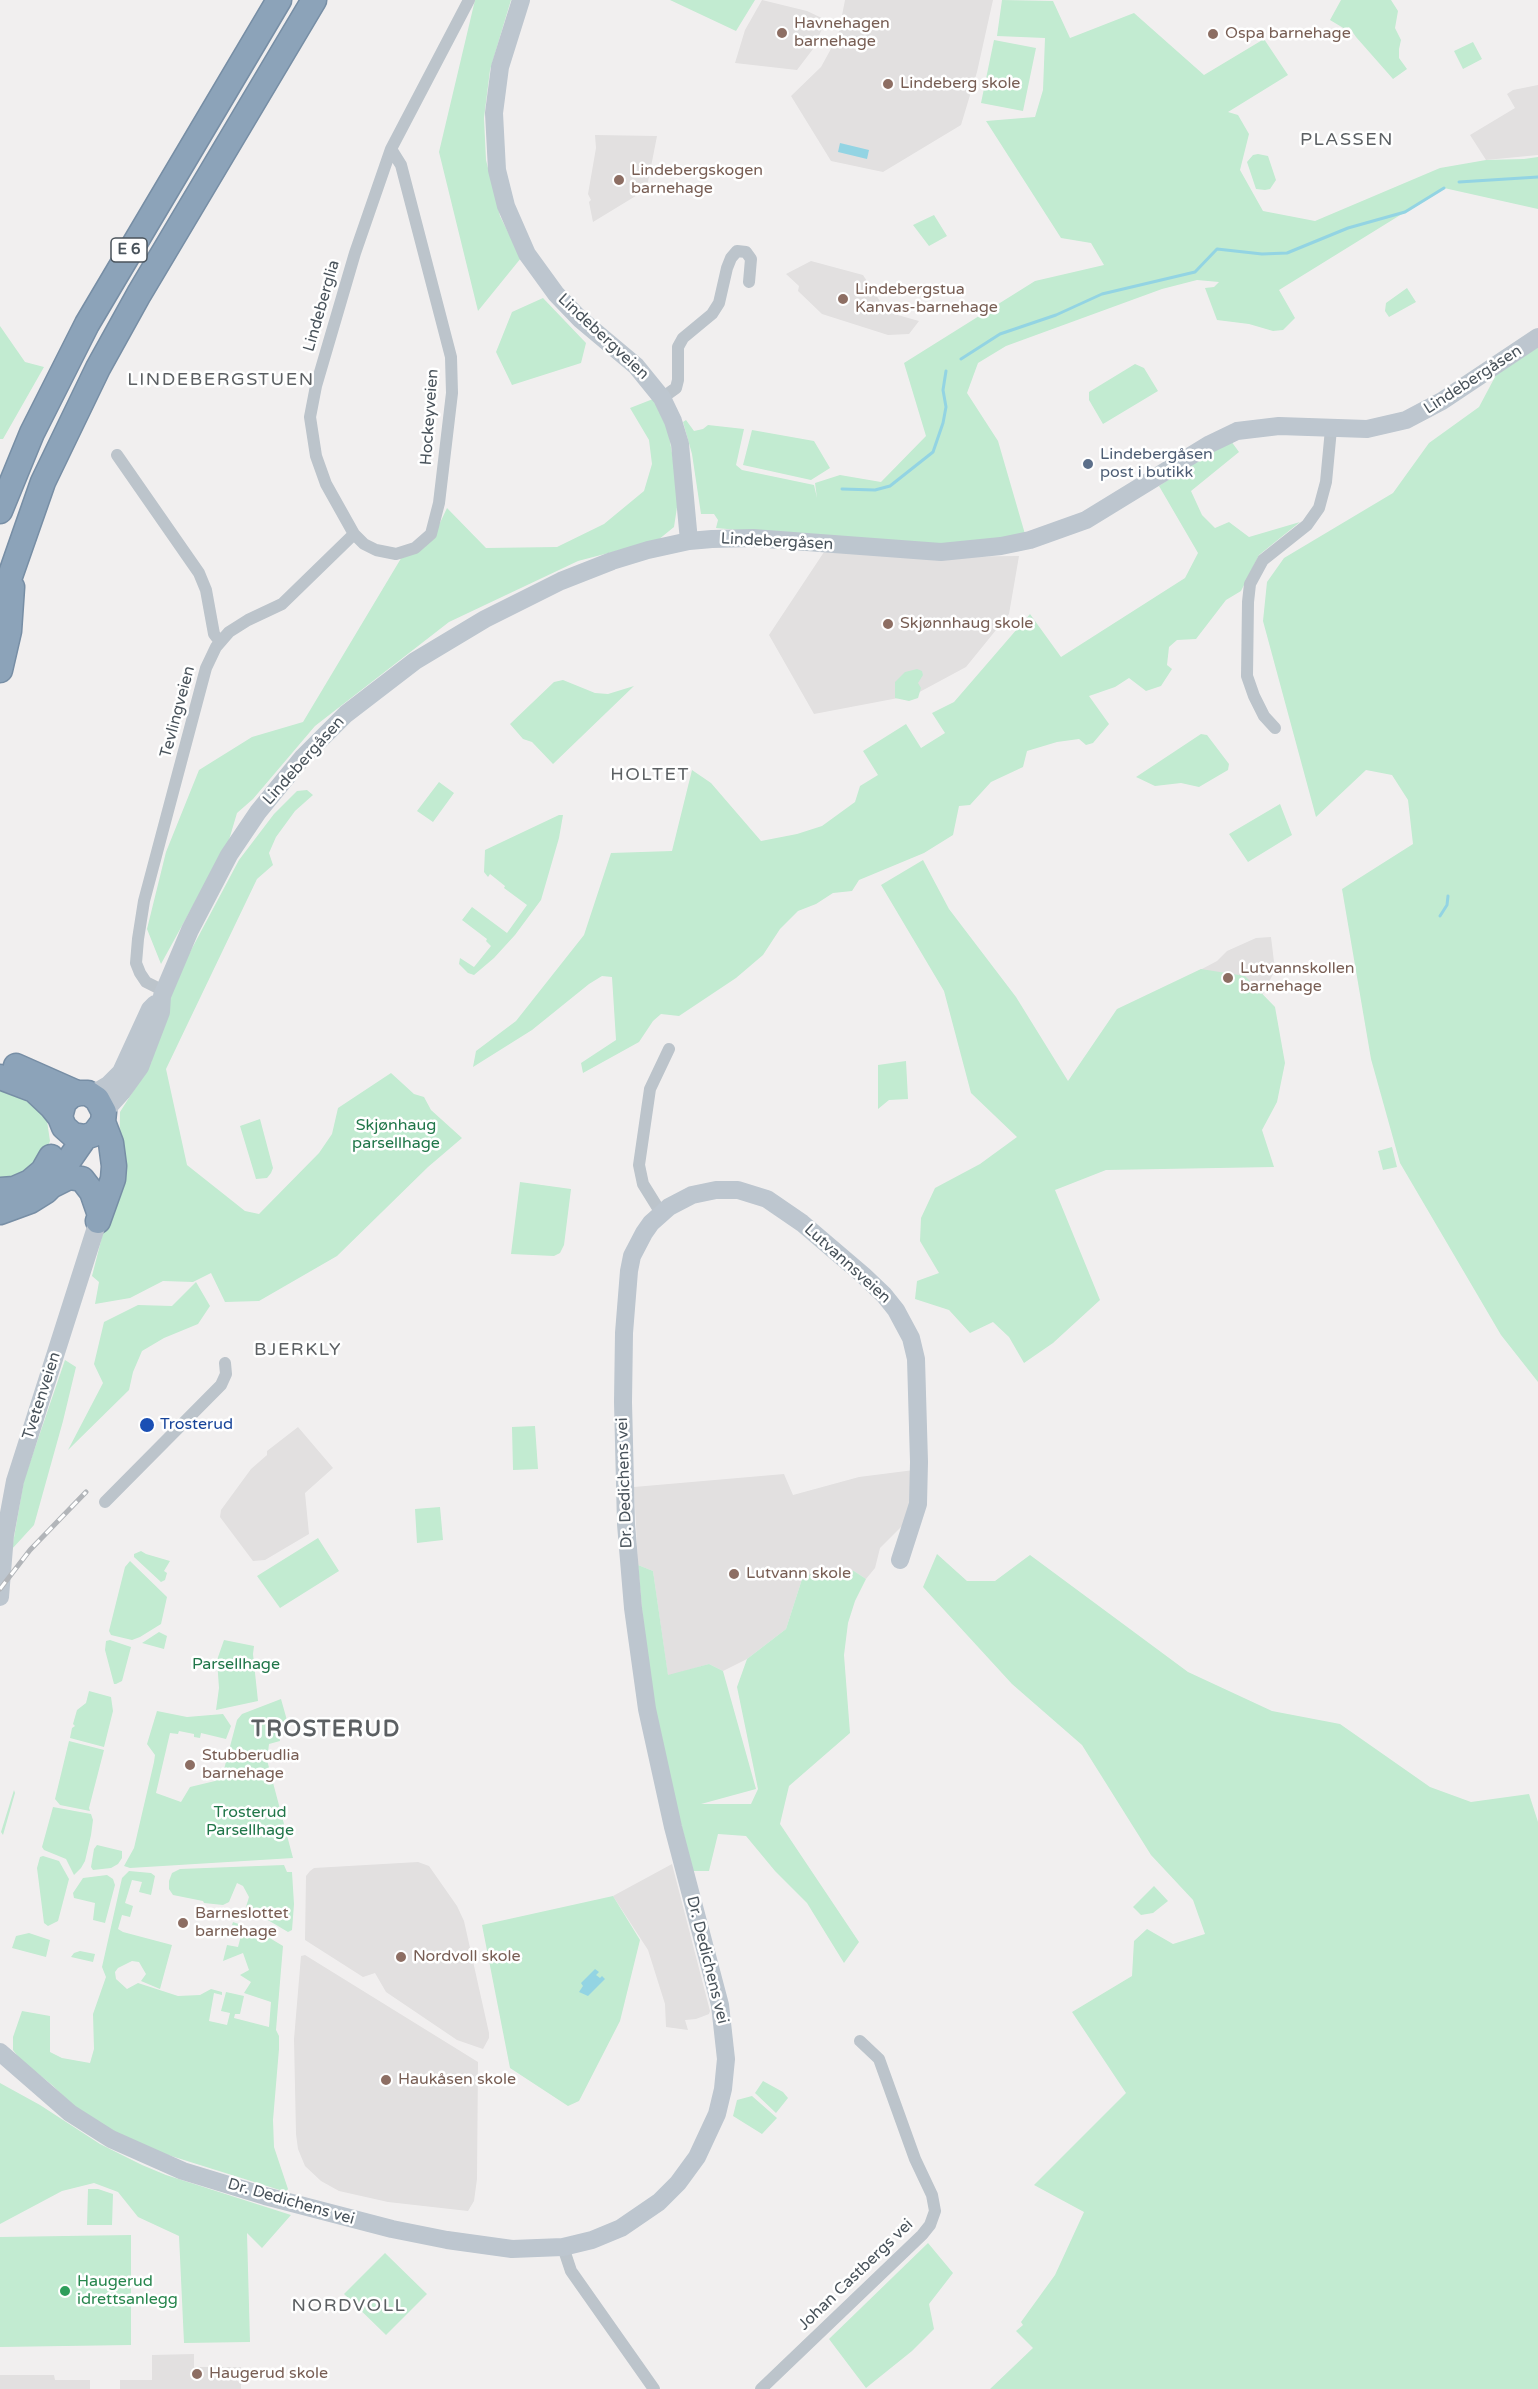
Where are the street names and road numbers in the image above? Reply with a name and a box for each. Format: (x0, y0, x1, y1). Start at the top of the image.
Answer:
road number: E 6 (111, 238, 147, 262)
street label: Lindeberglia (300, 258, 344, 354)
street label: Lindebergveien (554, 290, 652, 384)
street label: Lindebergåsen (1421, 341, 1525, 419)
street label: Hockeyveien (417, 368, 443, 466)
street label: Lindebergåsen (720, 529, 834, 555)
street label: Tevlingveien (157, 664, 199, 760)
street label: Lindebergåsen (259, 713, 349, 809)
street label: Lutvannsveien (800, 1220, 894, 1308)
street label: Tvetenveien (19, 1350, 65, 1442)
street label: Dr. Dedichens vei (613, 1417, 637, 1549)
street label: Dr. Dedichens vei (682, 1894, 732, 2026)
street label: Dr. Dedichens vei (225, 2175, 357, 2229)
street label: Johan Castbergs vei (795, 2215, 917, 2335)

